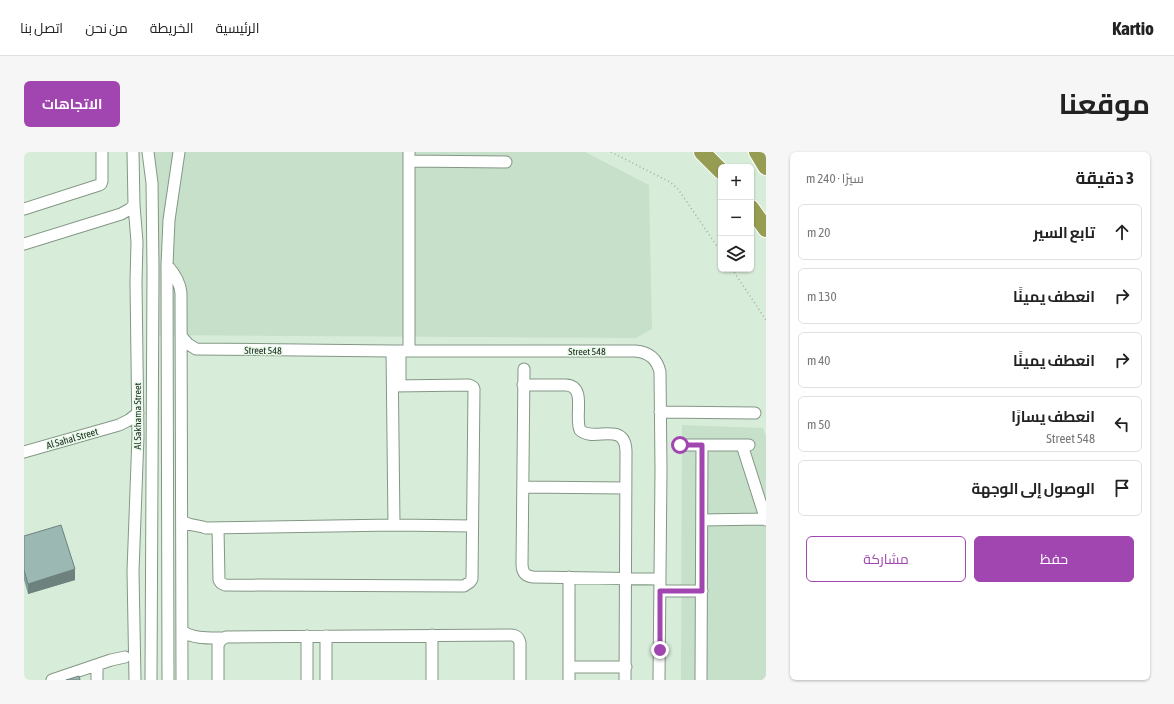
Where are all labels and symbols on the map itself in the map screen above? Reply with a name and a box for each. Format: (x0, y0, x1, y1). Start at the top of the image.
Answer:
street label: Street 548 (244, 345, 282, 356)
street label: Street 548 (568, 346, 606, 357)
street label: Al Sakhama Street (132, 382, 143, 449)
street label: Al Sahal Street (45, 426, 99, 451)
route start (671, 436, 689, 454)
route end (651, 641, 669, 659)

